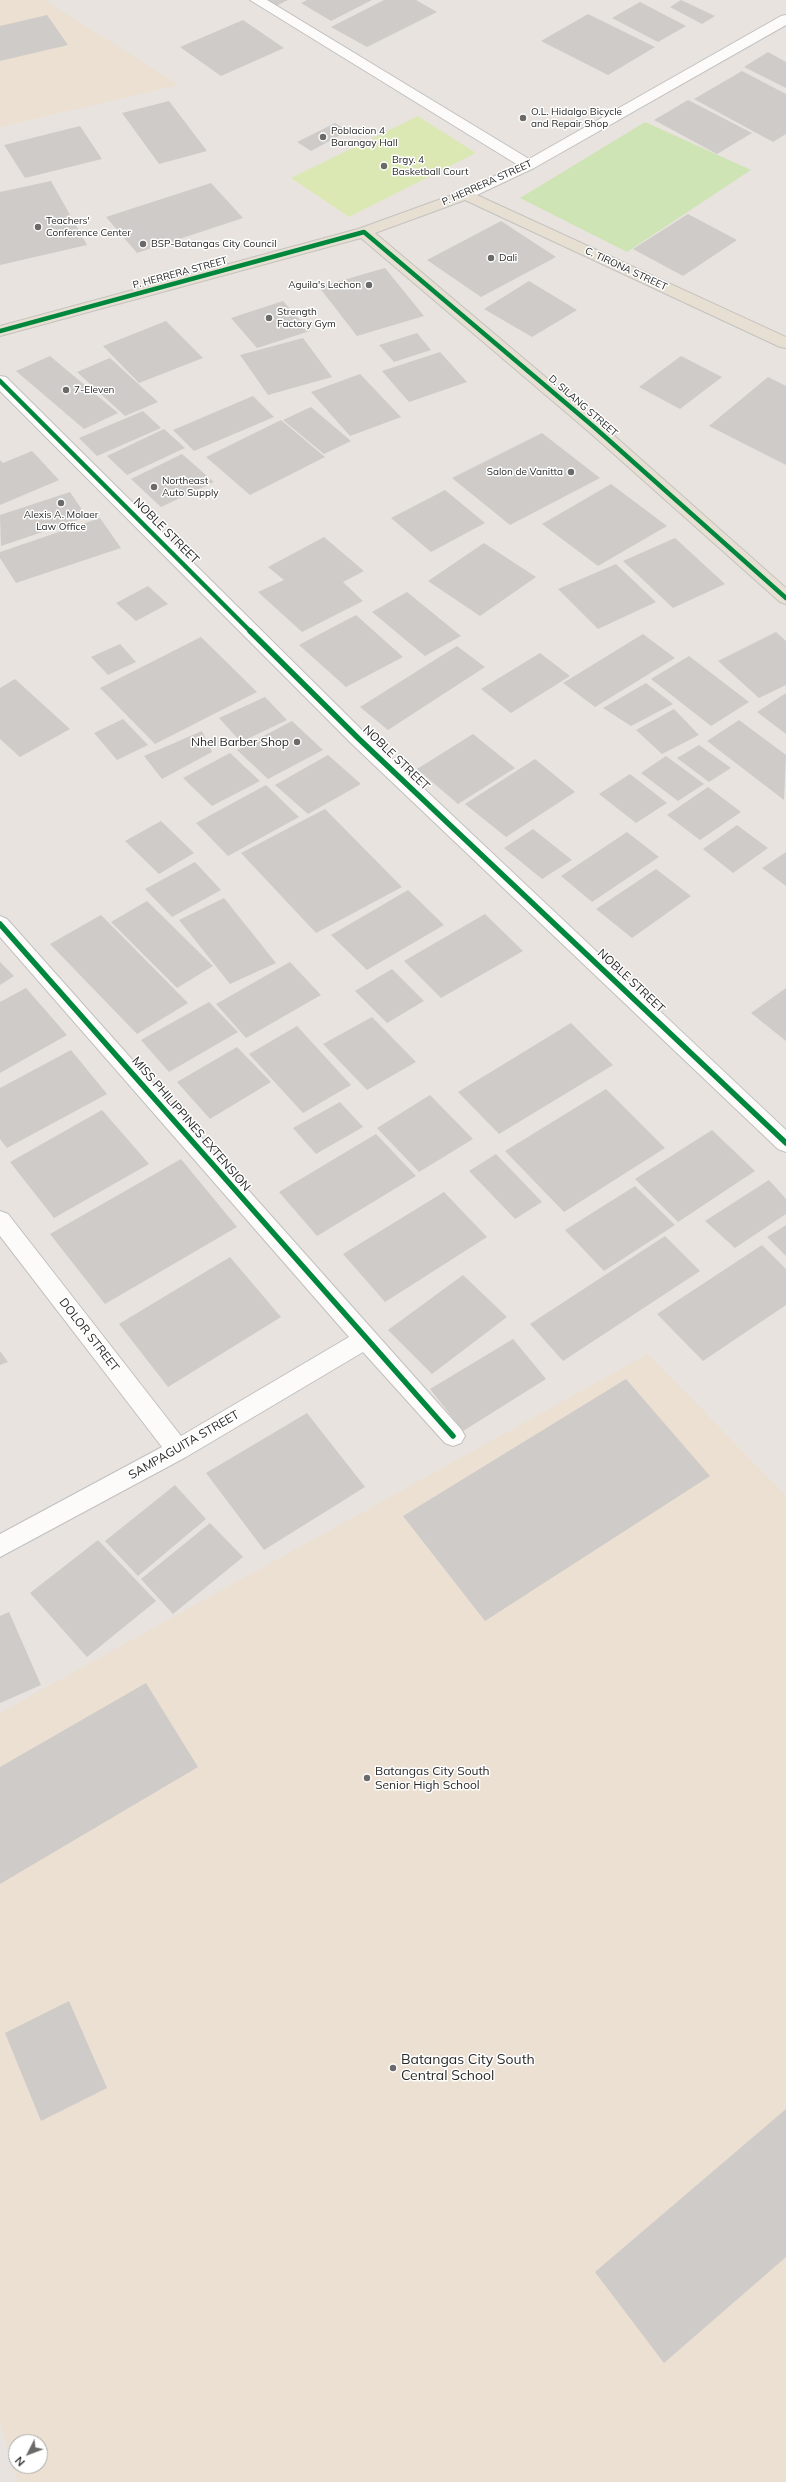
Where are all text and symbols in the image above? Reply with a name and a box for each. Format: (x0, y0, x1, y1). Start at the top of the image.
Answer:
place label: O.L. Hidalgo Bicycle and Repair Shop (531, 106, 622, 130)
marker: O.L. Hidalgo Bicycle and Repair Shop (518, 113, 528, 123)
place label: Poblacion 4 Barangay Hall (331, 125, 398, 148)
marker: Poblacion 4 Barangay Hall (318, 132, 328, 142)
place label: Brgy. 4 Basketball Court (392, 154, 468, 178)
street label: P. HERRERA STREET (440, 158, 534, 208)
marker: Brgy. 4 Basketball Court (379, 161, 389, 171)
place label: Teachers' Conference Center (46, 215, 131, 238)
marker: Teachers' Conference Center (33, 222, 43, 232)
place label: BSP-Batangas City Council (151, 238, 277, 250)
marker: BSP-Batangas City Council (138, 239, 148, 249)
street label: C. TIRONA STREET (583, 245, 669, 293)
place label: Dali (499, 252, 517, 264)
marker: Dali (486, 253, 496, 263)
street label: P. HERRERA STREET (131, 255, 229, 291)
place label: Aguila's Lechon (288, 279, 361, 291)
marker: Aguila's Lechon (364, 280, 374, 290)
place label: Strength Factory Gym (277, 306, 336, 330)
marker: Strength Factory Gym (264, 313, 274, 323)
street label: D. SILANG STREET (546, 373, 620, 439)
place label: 7-Eleven (74, 384, 114, 396)
marker: 7-Eleven (61, 385, 71, 395)
place label: Salon de Vanitta (487, 466, 563, 478)
marker: Salon de Vanitta (566, 467, 576, 477)
place label: Northeast Auto Supply (162, 475, 219, 498)
marker: Northeast Auto Supply (149, 482, 159, 492)
street label: NOBLE STREET (130, 495, 202, 567)
marker: Alexis A. Molaer Law Office (56, 498, 66, 508)
place label: Alexis A. Molaer Law Office (24, 509, 98, 532)
street label: NOBLE STREET (360, 723, 432, 793)
place label: Nhel Barber Shop (191, 735, 289, 749)
marker: Nhel Barber Shop (292, 737, 302, 747)
street label: NOBLE STREET (594, 946, 668, 1016)
street label: MISS PHILIPPINES EXTENSION (129, 1054, 253, 1194)
street label: DOLOR STREET (56, 1295, 122, 1375)
street label: SAMPAGUITA STREET (126, 1407, 242, 1483)
place label: Batangas City South Senior High School (375, 1764, 490, 1792)
marker: Batangas City South Senior High School (362, 1773, 372, 1783)
place label: Batangas City South Central School (401, 2052, 535, 2084)
marker: Batangas City South Central School (388, 2063, 398, 2073)
north arrow (8, 2434, 48, 2474)
text: N (12, 2454, 28, 2469)

